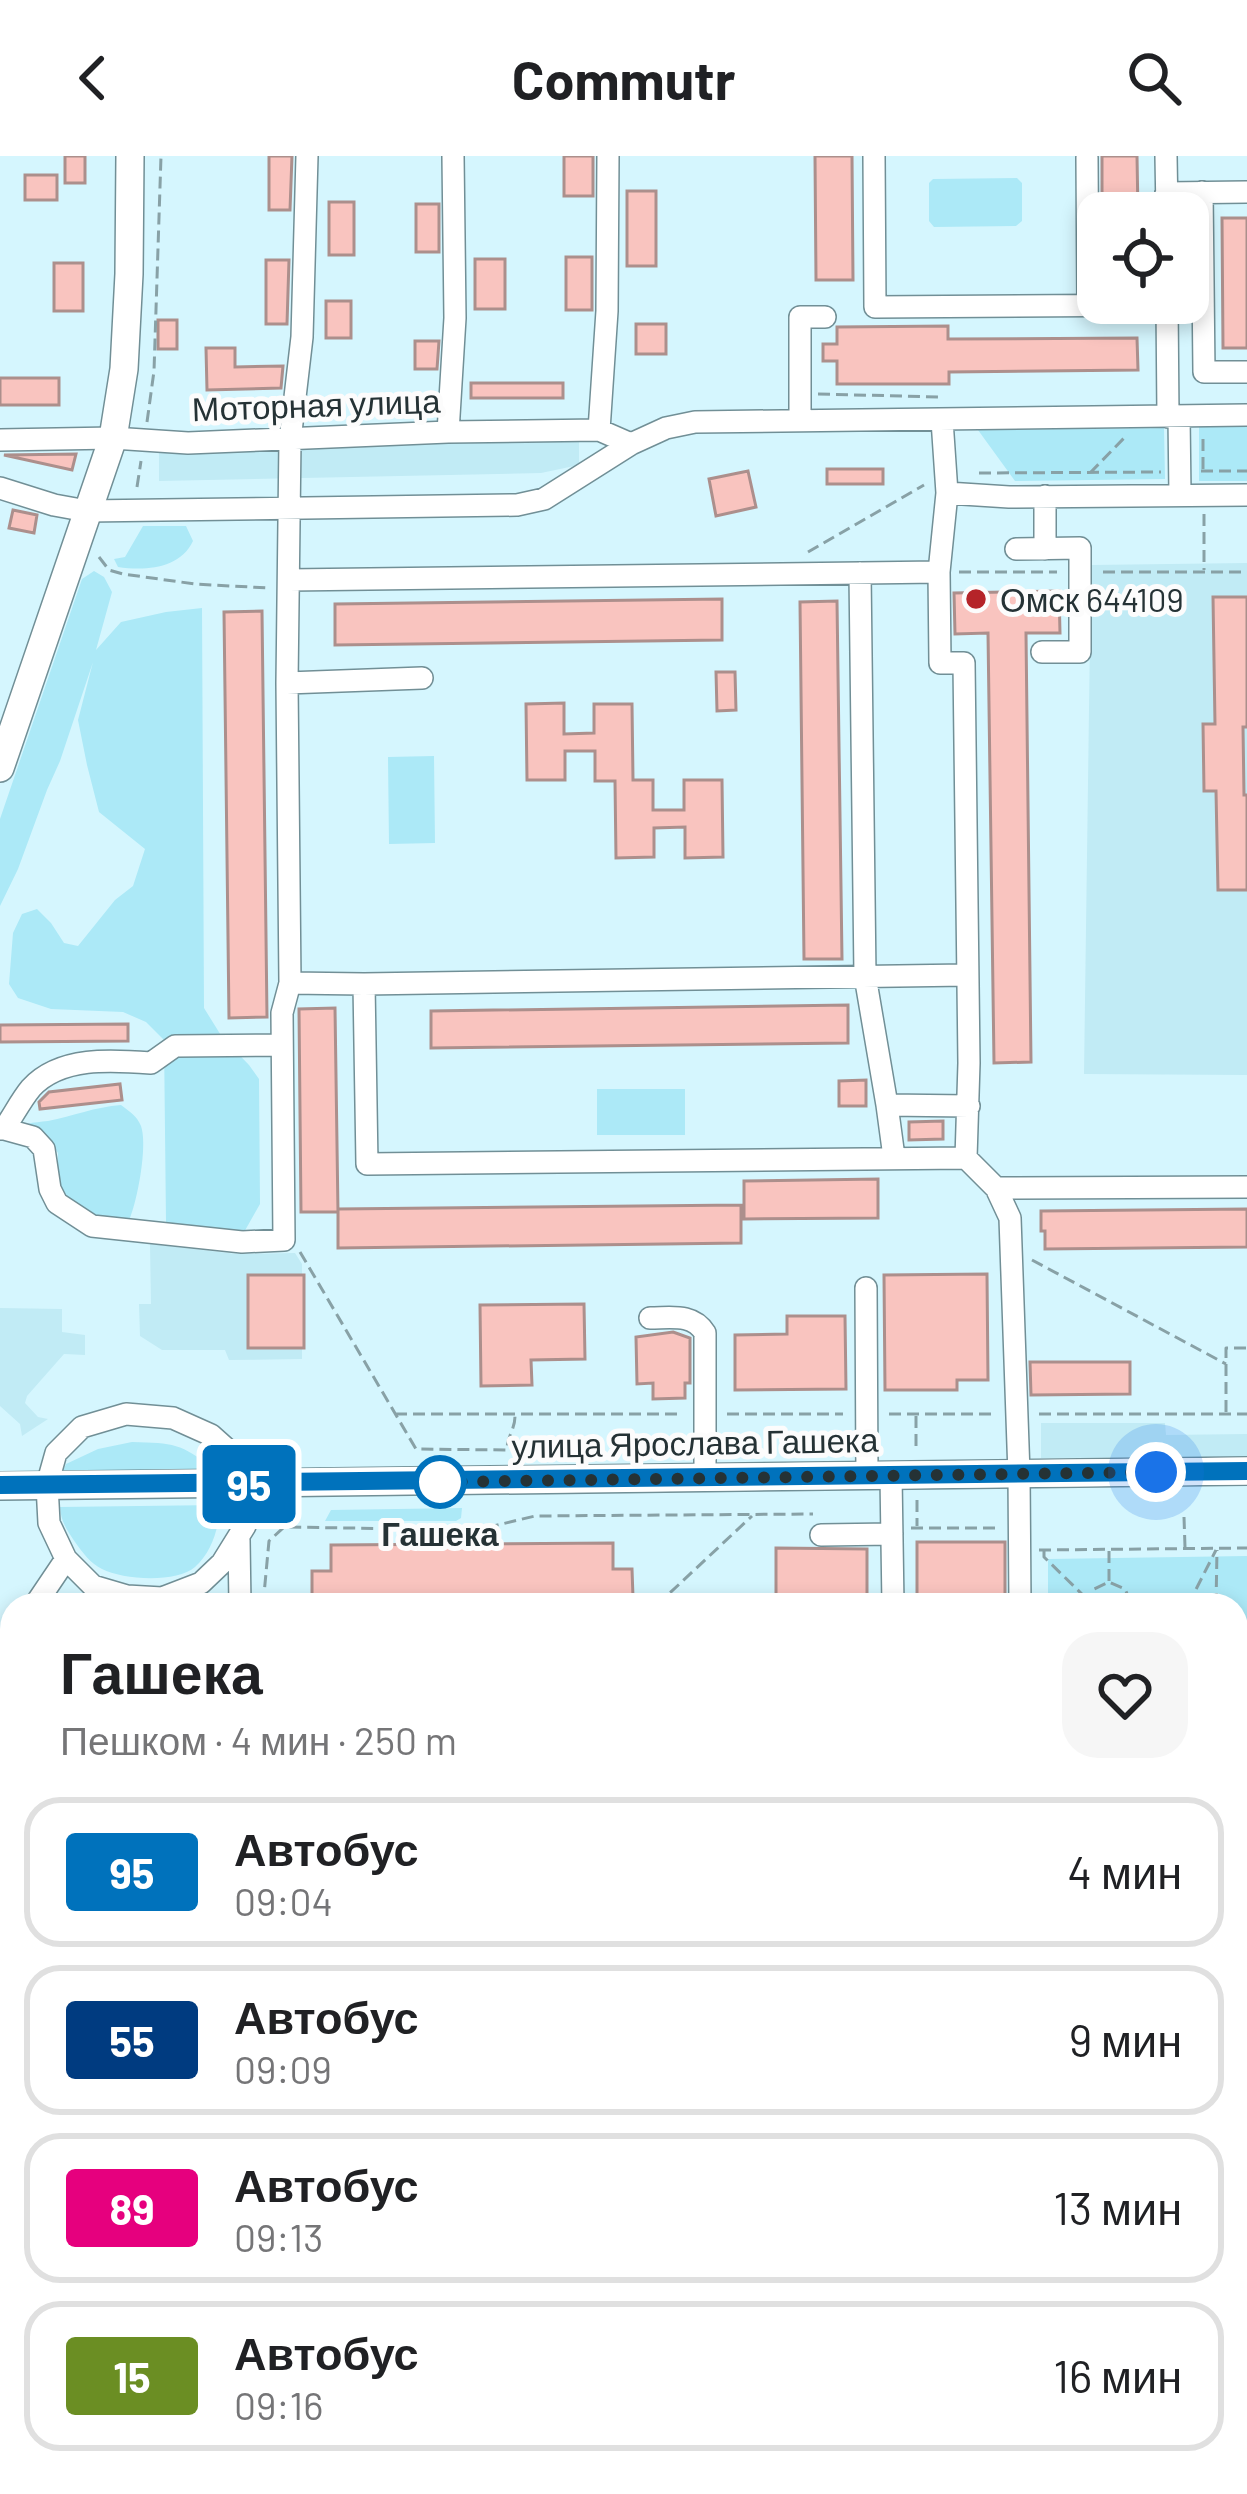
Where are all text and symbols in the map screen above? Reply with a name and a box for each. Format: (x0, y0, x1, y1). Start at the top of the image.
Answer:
icon: back (60, 45, 126, 111)
icon: search (1121, 45, 1187, 111)
text: Commutr (512, 46, 735, 111)
map controls (1077, 192, 1209, 324)
button: locate (1077, 192, 1209, 324)
street label: Моторная улица (191, 380, 442, 428)
place label: Омск 644109 (1000, 579, 1184, 619)
marker: Омск 644109 (963, 586, 989, 612)
street label: улица Ярослава Гашека (511, 1419, 879, 1465)
your location (1126, 1442, 1186, 1502)
line badge: 95 (195, 1445, 303, 1523)
marker: Гашека (415, 1457, 465, 1507)
text: 95 (227, 1459, 271, 1509)
place label: Гашека (381, 1513, 499, 1553)
button: heart (1062, 1632, 1188, 1758)
text: Гашека (60, 1637, 263, 1705)
text: Пешком · 4 мин · 250 m (60, 1716, 457, 1763)
text: Автобус (234, 1821, 419, 1875)
text: 4 мин (1067, 1844, 1182, 1898)
text: 95 (110, 1847, 154, 1897)
text: 09:04 (234, 1877, 333, 1924)
text: Автобус (234, 1989, 419, 2043)
text: 9 мин (1069, 2012, 1182, 2066)
text: 55 (109, 2015, 155, 2065)
text: 09:09 (234, 2045, 332, 2092)
text: Автобус (234, 2157, 419, 2211)
text: 13 мин (1053, 2180, 1182, 2234)
text: 89 (109, 2183, 155, 2233)
text: 09:13 (234, 2213, 323, 2260)
text: Автобус (234, 2325, 419, 2379)
text: 16 мин (1053, 2348, 1182, 2402)
text: 15 (113, 2351, 151, 2401)
text: 09:16 (234, 2381, 323, 2428)

